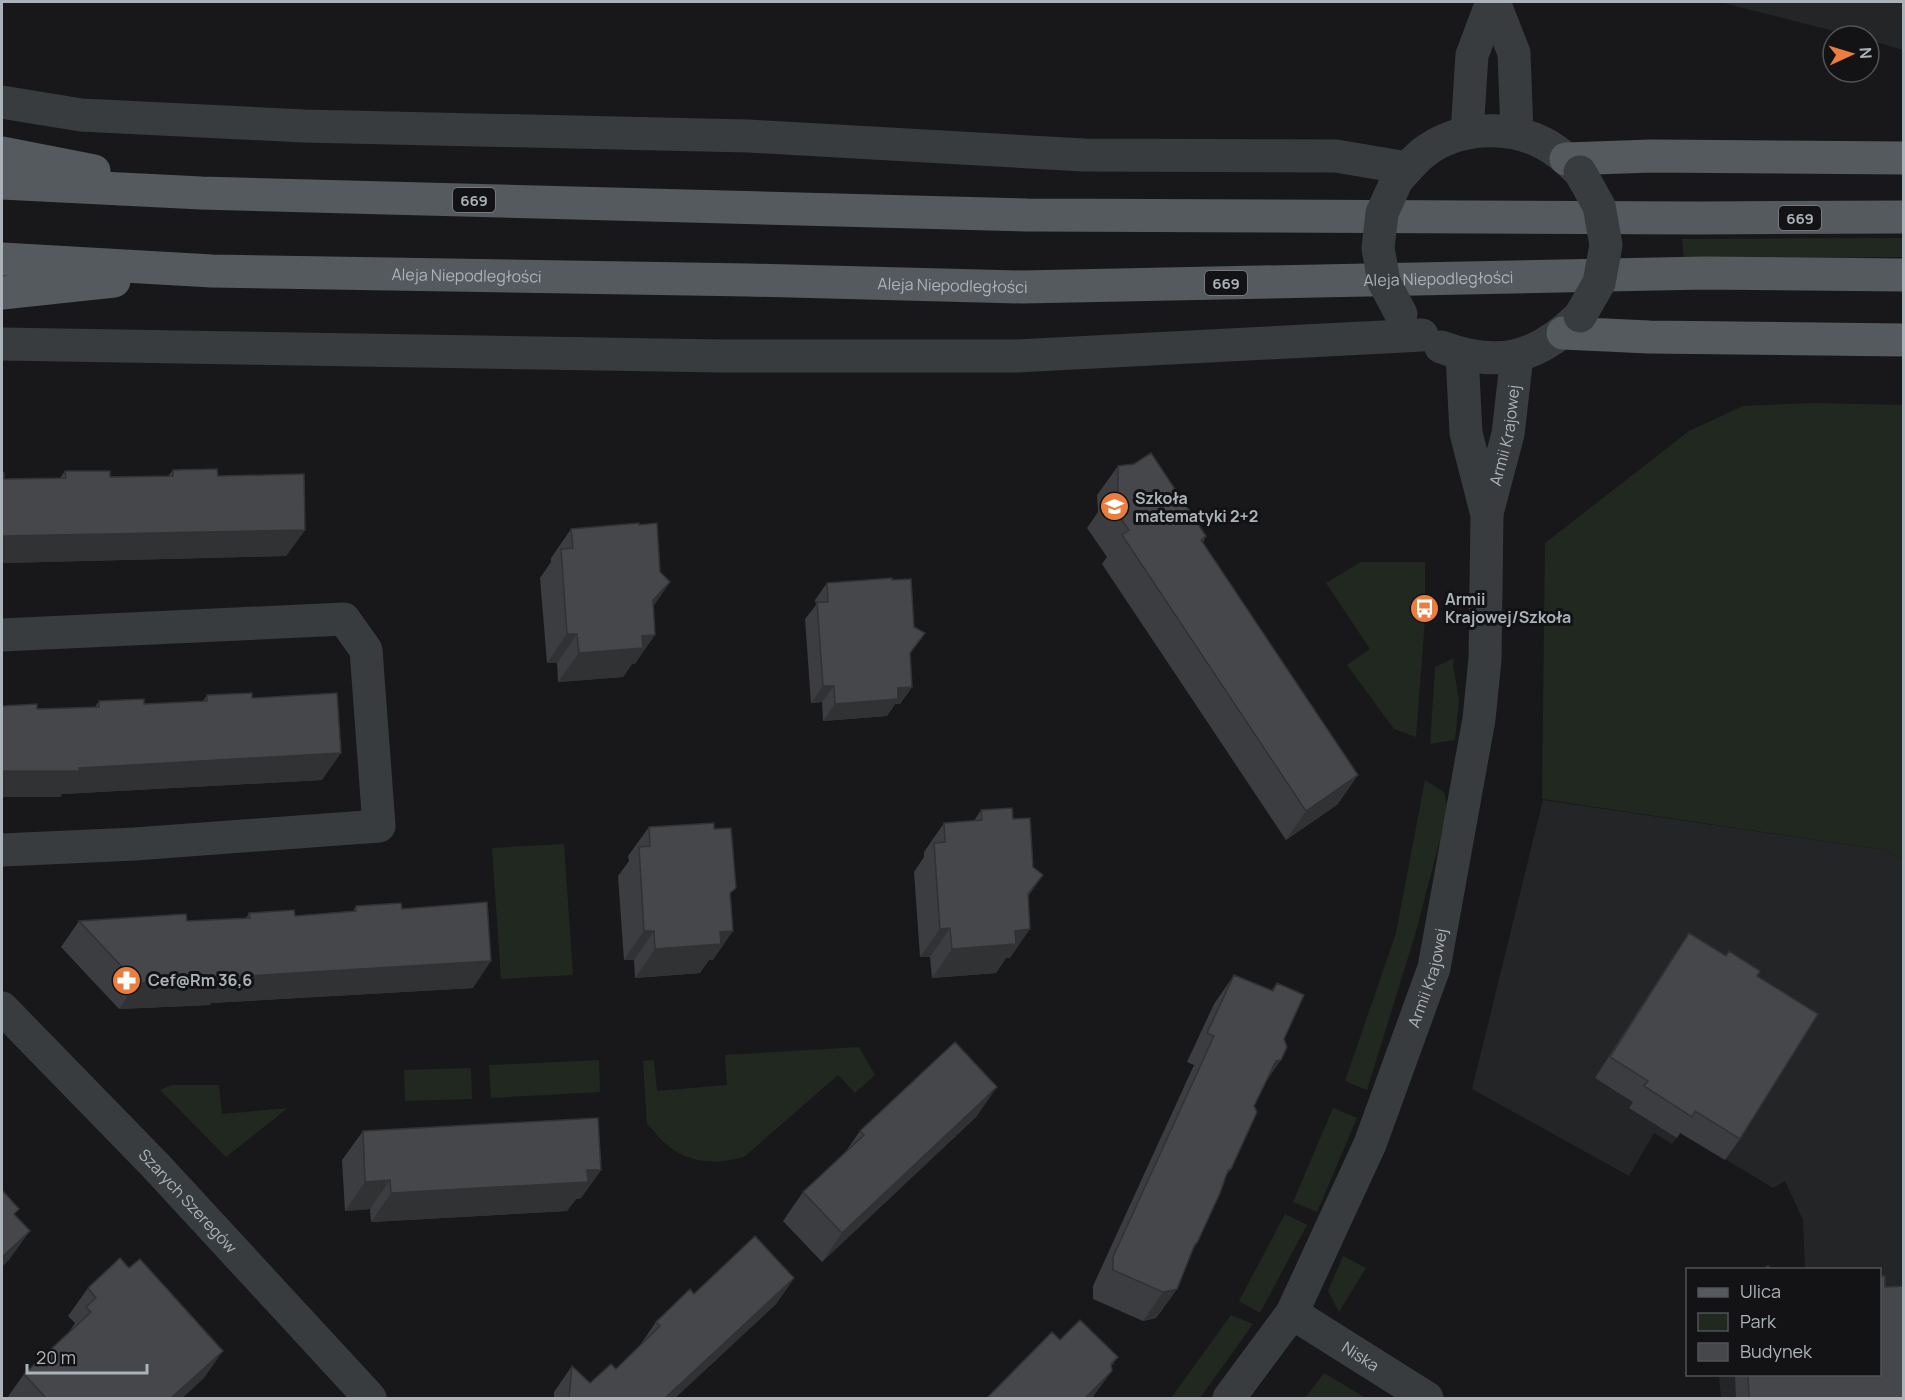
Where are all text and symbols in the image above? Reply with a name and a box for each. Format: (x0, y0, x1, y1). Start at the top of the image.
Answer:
north arrow (1821, 24, 1881, 84)
text: N (1855, 46, 1877, 59)
road number: 669 (453, 188, 495, 212)
road number: 669 (1779, 206, 1821, 230)
street label: Aleja Niepodległości (391, 263, 542, 288)
street label: Aleja Niepodległości (1363, 266, 1514, 291)
road number: 669 (1205, 271, 1247, 295)
street label: Aleja Niepodległości (877, 272, 1028, 298)
street label: Armii Krajowej (1484, 384, 1525, 488)
place label: Szkoła matematyki 2+2 (1135, 487, 1258, 527)
school or university icon: Szkoła matematyki 2+2 (1098, 491, 1130, 523)
place label: Armii Krajowej/Szkoła (1445, 588, 1571, 628)
bus stop icon: Armii Krajowej/Szkoła (1408, 592, 1440, 624)
street label: Armii Krajowej (1402, 927, 1452, 1030)
pharmacy icon: Cef@Rm 36,6 (111, 964, 143, 996)
place label: Cef@Rm 36,6 (148, 969, 252, 991)
street label: Szarych Szeregów (134, 1144, 242, 1258)
legend (1686, 1268, 1881, 1376)
text: Ulica (1740, 1279, 1781, 1303)
text: Park (1740, 1309, 1777, 1333)
street label: Niska (1338, 1336, 1383, 1376)
scale bar (27, 1337, 147, 1375)
text: Budynek (1740, 1339, 1813, 1363)
text: 20 m (36, 1345, 76, 1369)

